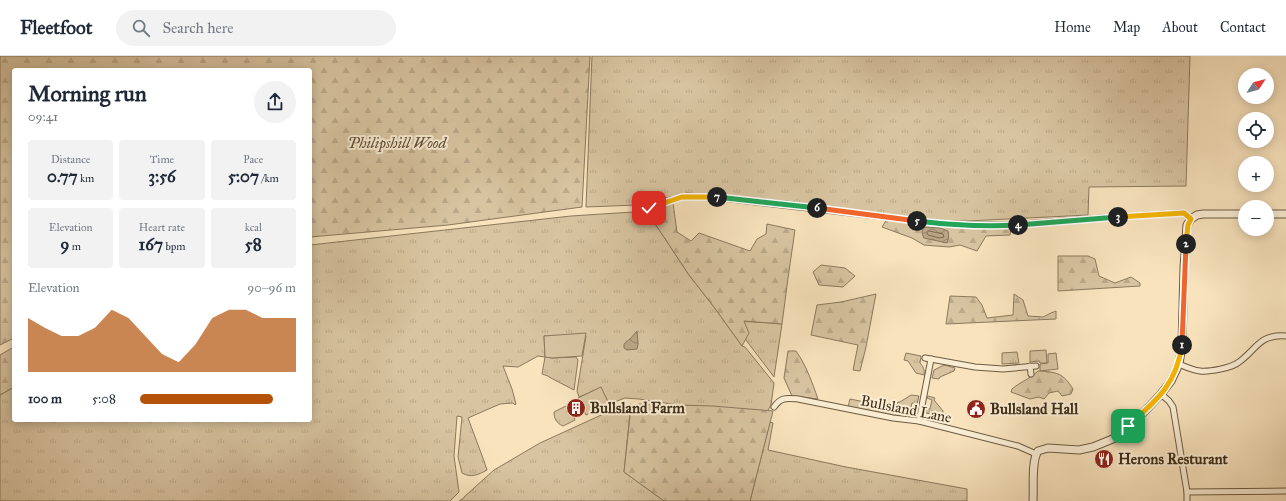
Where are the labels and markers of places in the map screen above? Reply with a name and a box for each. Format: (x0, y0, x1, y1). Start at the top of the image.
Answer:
pin: 7 (707, 187, 727, 207)
pin (632, 191, 666, 225)
pin: 6 (807, 198, 827, 218)
pin: 3 (1108, 207, 1128, 227)
pin: 5 (907, 211, 927, 231)
pin: 4 (1008, 215, 1028, 235)
pin: 2 (1176, 234, 1196, 254)
pin: 1 (1172, 335, 1192, 355)
building icon: Bullsland Farm (565, 397, 587, 419)
public building icon: Bullsland Hall (965, 398, 987, 420)
place label: Bullsland Farm (590, 399, 685, 417)
place label: Bullsland Hall (990, 400, 1079, 418)
pin (1111, 409, 1145, 443)
restaurant icon: Herons Resturant (1093, 448, 1115, 470)
place label: Herons Resturant (1118, 450, 1229, 468)

